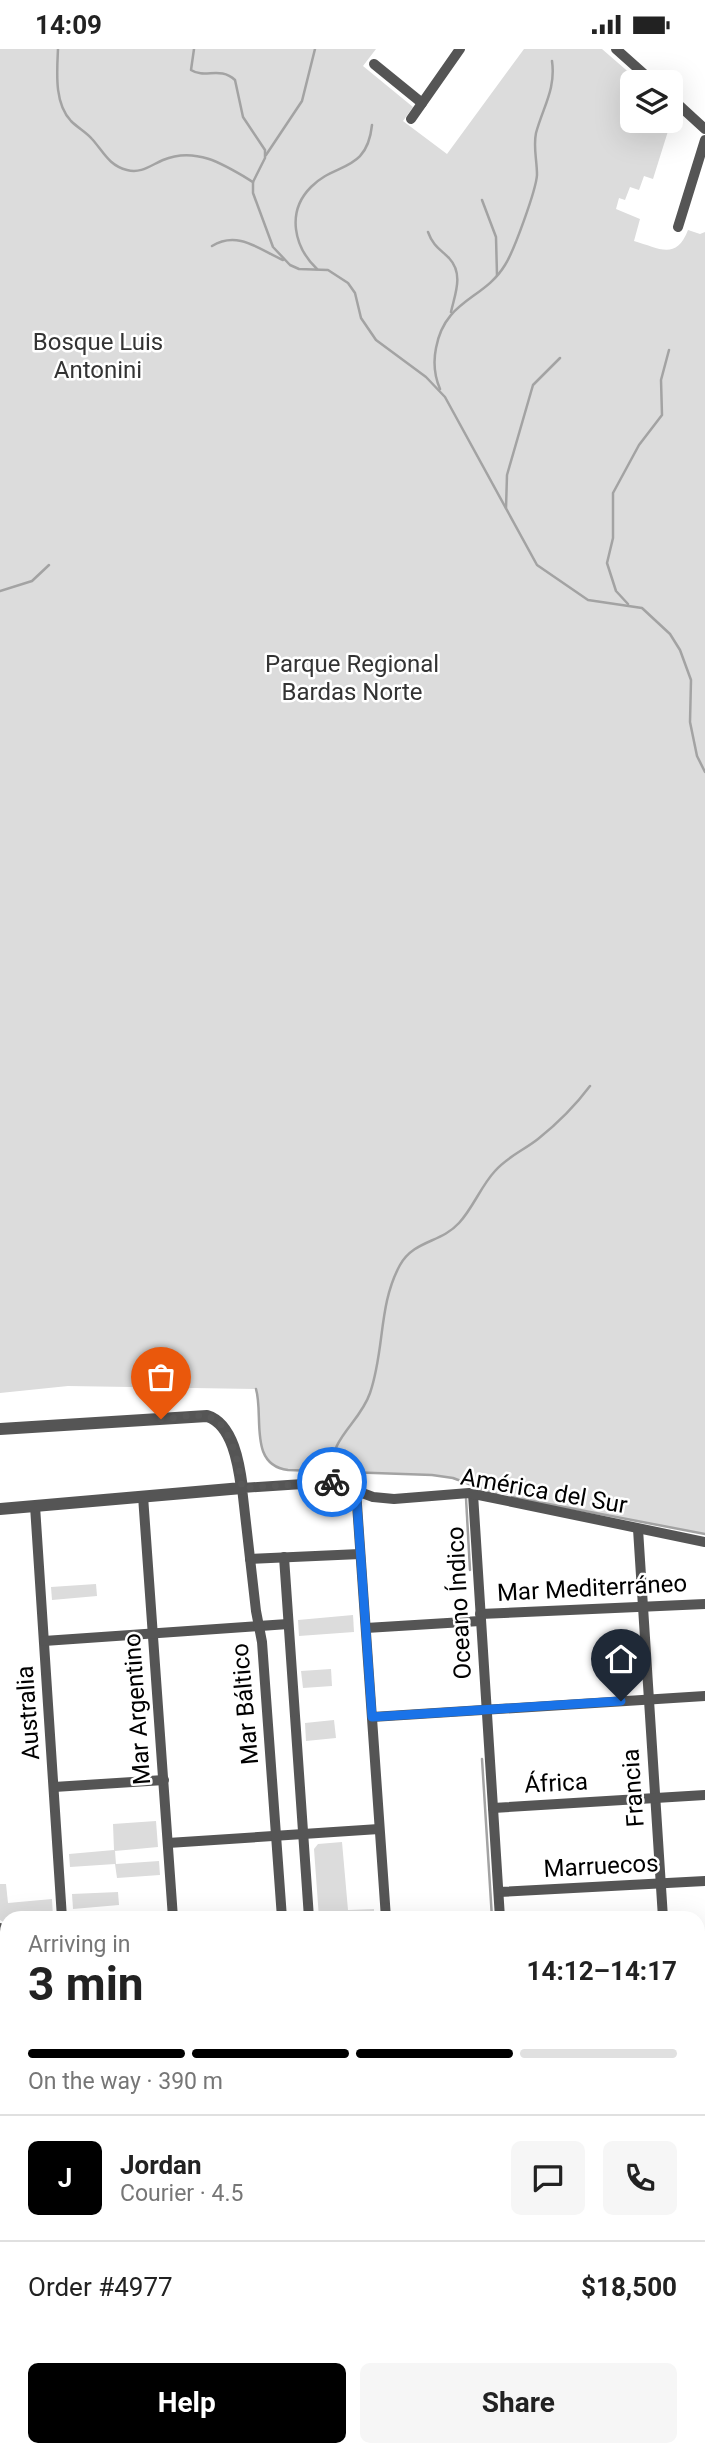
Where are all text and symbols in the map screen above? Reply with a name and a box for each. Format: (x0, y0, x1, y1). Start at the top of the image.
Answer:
text: 14:09 (35, 10, 102, 40)
map controls (620, 70, 683, 133)
button: layers (620, 70, 683, 133)
park label: Bosque Luis Antonini (33, 328, 163, 384)
park label: Parque Regional Bardas Norte (265, 650, 439, 706)
pin (131, 1347, 191, 1419)
icon: bag (142, 1358, 180, 1396)
courier (297, 1447, 367, 1517)
icon: bike (313, 1463, 351, 1501)
street label: América del Sur (459, 1463, 629, 1519)
street label: Oceano Índico (441, 1526, 477, 1680)
street label: Mar Mediterráneo (496, 1569, 688, 1607)
pin (591, 1629, 651, 1701)
street label: Mar Argentino (118, 1632, 156, 1786)
icon: home (602, 1640, 640, 1678)
street label: Mar Báltico (226, 1642, 264, 1766)
street label: Australia (11, 1665, 45, 1761)
street label: Francia (616, 1748, 650, 1828)
street label: África (524, 1767, 588, 1799)
street label: Marruecos (543, 1849, 659, 1883)
text: Arriving in (28, 1931, 131, 1958)
text: 14:12–14:17 (527, 1956, 677, 1986)
text: 3 min (28, 1957, 144, 2011)
text: On the way · 390 m (28, 2068, 223, 2095)
button: chat (511, 2141, 585, 2215)
button: phone (603, 2141, 677, 2215)
text: Jordan (120, 2150, 202, 2180)
text: J (58, 2163, 72, 2193)
text: Courier · 4.5 (120, 2180, 243, 2207)
text: Order #4977 (28, 2272, 173, 2302)
text: $18,500 (581, 2272, 677, 2302)
button: Help (28, 2363, 346, 2443)
button: Share (360, 2363, 677, 2443)

